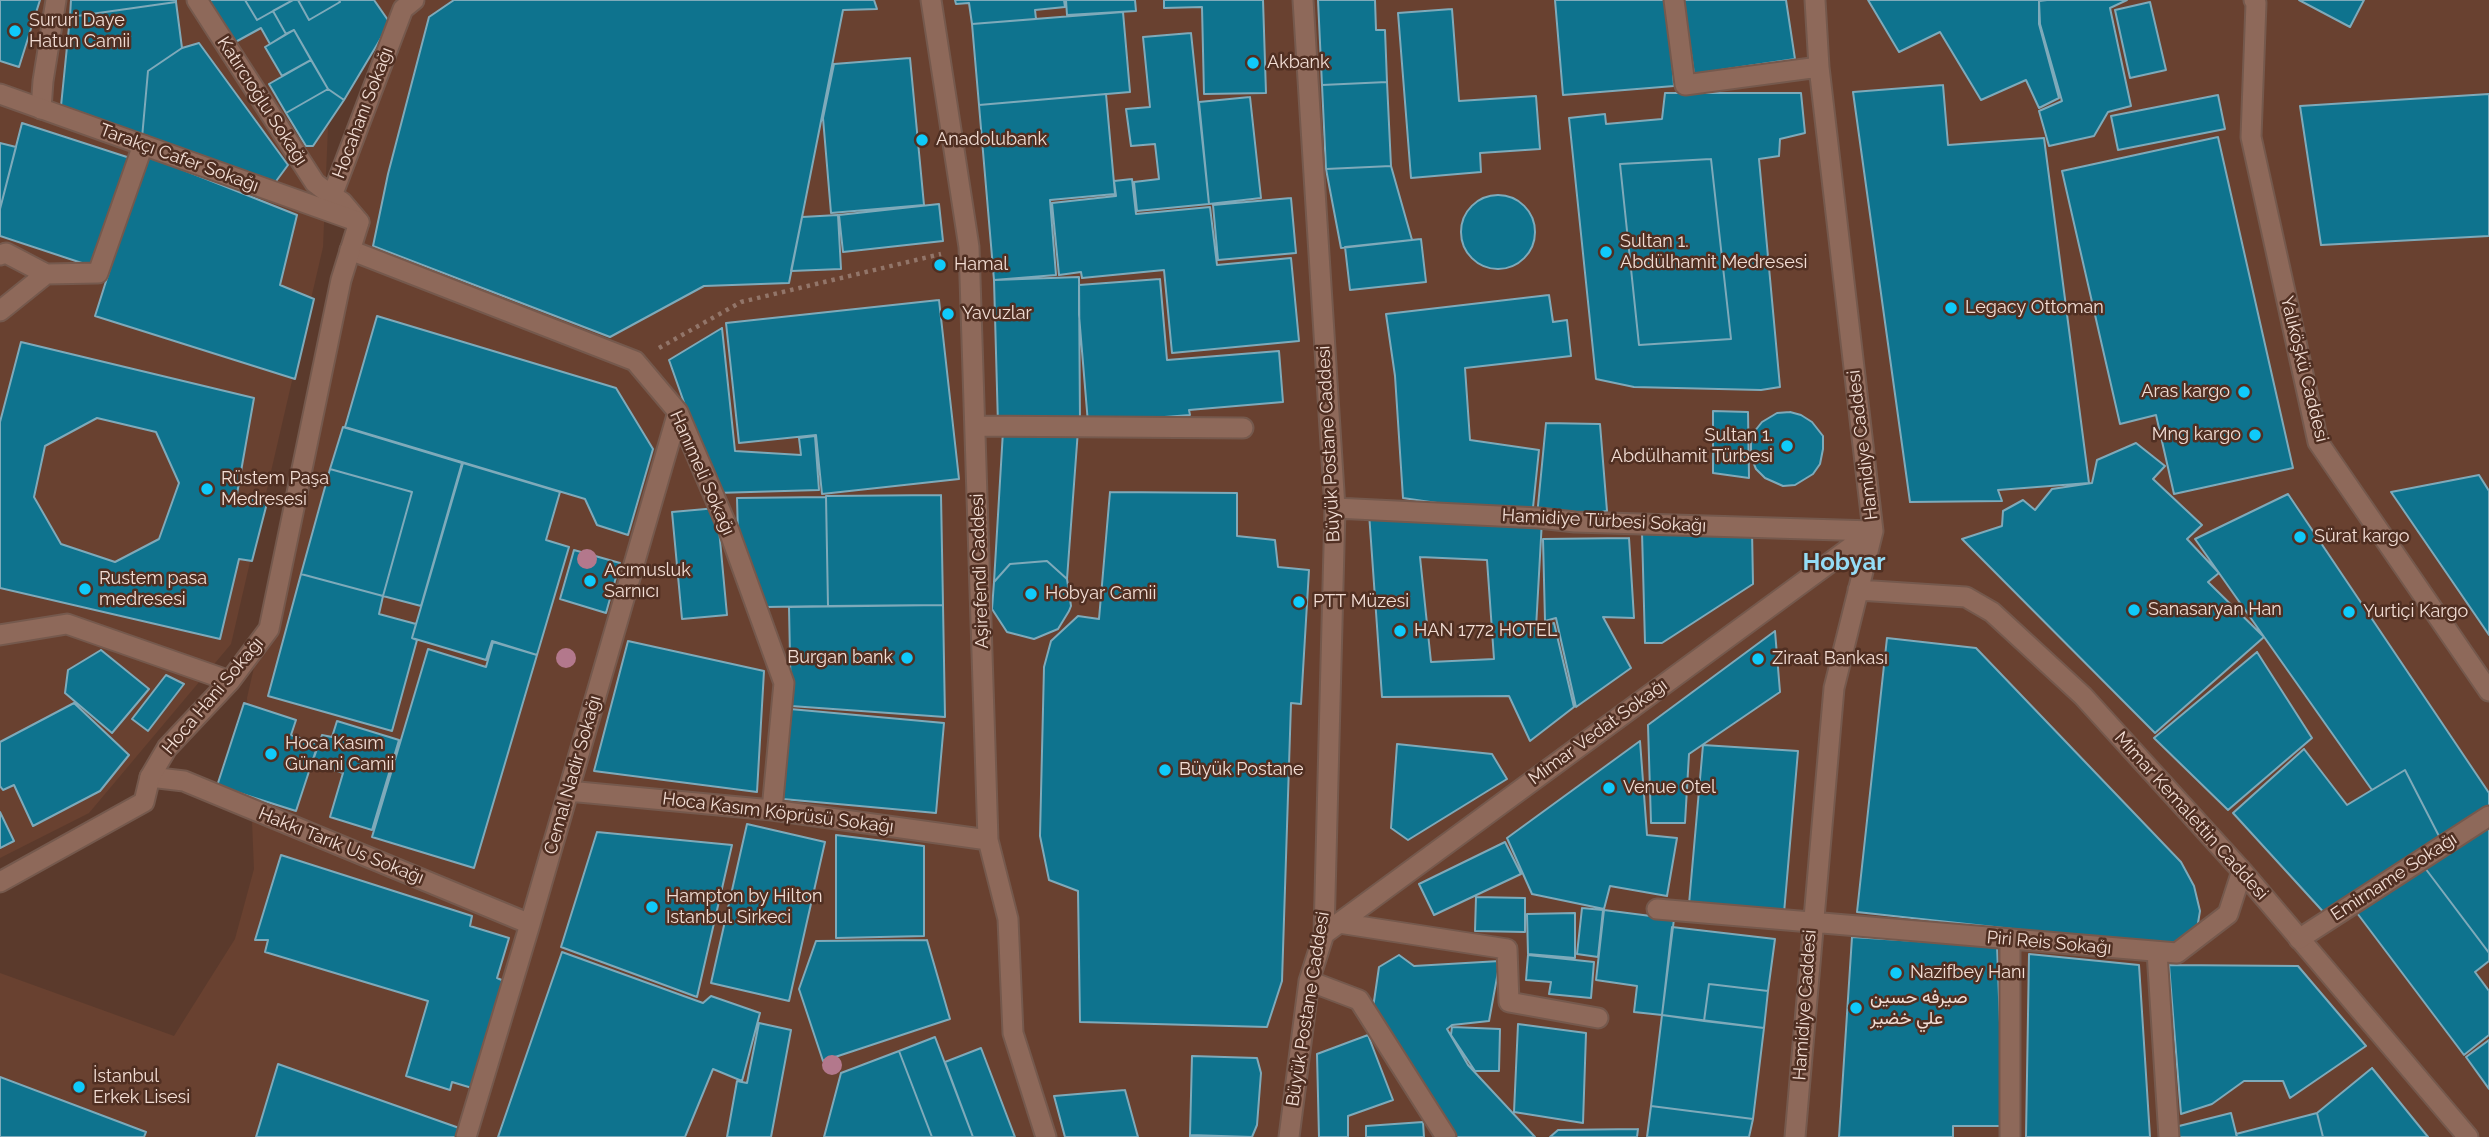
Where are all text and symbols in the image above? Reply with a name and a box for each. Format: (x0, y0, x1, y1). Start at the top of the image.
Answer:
place label: Sururi Daye Hatun Camii (29, 10, 130, 52)
marker: Sururi Daye Hatun Camii (7, 23, 23, 39)
street label: Katırcıoğlu Sokağı (212, 33, 312, 169)
street label: Hocahanı Sokağı (328, 44, 398, 182)
place label: Akbank (1267, 52, 1330, 74)
marker: Akbank (1245, 55, 1261, 71)
street label: Tarakçı Cafer Sokağı (97, 119, 261, 197)
place label: Anadolubank (936, 129, 1047, 151)
marker: Anadolubank (914, 132, 930, 148)
place label: Sultan 1. Abdülhamit Medresesi (1620, 231, 1807, 274)
marker: Sultan 1. Abdülhamit Medresesi (1598, 244, 1614, 260)
place label: Hamal (954, 254, 1008, 276)
marker: Hamal (932, 257, 948, 273)
street label: Yalıköşkü Caddesi (2275, 294, 2333, 444)
place label: Legacy Ottoman (1965, 297, 2104, 319)
marker: Legacy Ottoman (1943, 300, 1959, 316)
place label: Yavuzlar (962, 303, 1032, 325)
marker: Yavuzlar (940, 306, 956, 322)
street label: Büyük Postane Caddesi (1313, 345, 1345, 543)
street label: Hamidiye Caddesi (1843, 369, 1883, 521)
place label: Aras kargo (2141, 381, 2230, 403)
marker: Aras kargo (2236, 384, 2252, 400)
street label: Hanımeli Sokağı (665, 407, 739, 539)
place label: Mng kargo (2152, 424, 2241, 446)
place label: Sultan 1. Abdülhamit Türbesi (1611, 425, 1773, 467)
marker: Mng kargo (2247, 427, 2263, 443)
marker: Sultan 1. Abdülhamit Türbesi (1779, 438, 1795, 454)
place label: Rüstem Paşa Medresesi (221, 468, 329, 510)
marker: Rüstem Paşa Medresesi (199, 481, 215, 497)
street label: Aşirefendi Caddesi (966, 493, 994, 649)
street label: Hamidiye Türbesi Sokağı (1501, 505, 1707, 537)
place label: Sürat kargo (2314, 526, 2409, 548)
marker: Sürat kargo (2292, 529, 2308, 545)
district label: Hobyar (1803, 549, 1885, 577)
place label: Acımusluk Sarnıcı (604, 560, 691, 602)
place label: Rustem pasa medresesi (99, 568, 207, 610)
marker: Acımusluk Sarnıcı (582, 573, 598, 589)
marker: Rustem pasa medresesi (77, 581, 93, 597)
place label: Hobyar Camii (1045, 583, 1156, 605)
marker: Hobyar Camii (1023, 586, 1039, 602)
place label: PTT Müzesi (1313, 591, 1409, 613)
marker: PTT Müzesi (1291, 594, 1307, 610)
place label: Sanasaryan Han (2148, 599, 2282, 621)
place label: Yurtiçi Kargo (2363, 601, 2468, 623)
marker: Sanasaryan Han (2126, 602, 2142, 618)
marker: Yurtiçi Kargo (2341, 604, 2357, 620)
place label: HAN 1772 HOTEL (1414, 620, 1558, 642)
marker: HAN 1772 HOTEL (1392, 623, 1408, 639)
street label: Hoca Hani Sokağı (158, 633, 268, 759)
place label: Burgan bank (787, 647, 893, 669)
place label: Ziraat Bankası (1772, 648, 1888, 670)
marker: Burgan bank (899, 650, 915, 666)
marker: Ziraat Bankası (1750, 651, 1766, 667)
street label: Mimar Vedat Sokağı (1524, 674, 1672, 790)
street label: Cemal Nadir Sokağı (540, 693, 606, 857)
street label: Mimar Kemalettin Caddesi (2110, 727, 2272, 905)
place label: Hoca Kasım Günani Camii (285, 733, 394, 776)
marker: Hoca Kasım Günani Camii (263, 746, 279, 762)
place label: Büyük Postane (1179, 759, 1304, 781)
marker: Büyük Postane (1157, 762, 1173, 778)
place label: Venue Otel (1623, 777, 1716, 799)
marker: Venue Otel (1601, 780, 1617, 796)
street label: Hoca Kasım Köprüsü Sokağı (661, 788, 895, 838)
street label: Hakkı Tarık Us Sokağı (255, 803, 427, 889)
street label: Emirname Sokağı (2327, 828, 2461, 926)
place label: Hampton by Hilton Istanbul Sirkeci (666, 886, 822, 928)
marker: Hampton by Hilton Istanbul Sirkeci (644, 899, 660, 915)
street label: Büyük Postane Caddesi (1282, 910, 1334, 1108)
street label: Piri Reis Sokağı (1986, 927, 2112, 959)
street label: Hamidiye Caddesi (1789, 929, 1821, 1081)
place label: Nazifbey Hanı (1910, 962, 2026, 984)
marker: Nazifbey Hanı (1888, 965, 1904, 981)
place label: صيرفه حسين علي خضير (1870, 987, 1967, 1030)
marker: صيرفه حسين علي خضير (1848, 1000, 1864, 1016)
place label: İstanbul Erkek Lisesi (93, 1066, 190, 1108)
marker: İstanbul Erkek Lisesi (71, 1079, 87, 1095)

